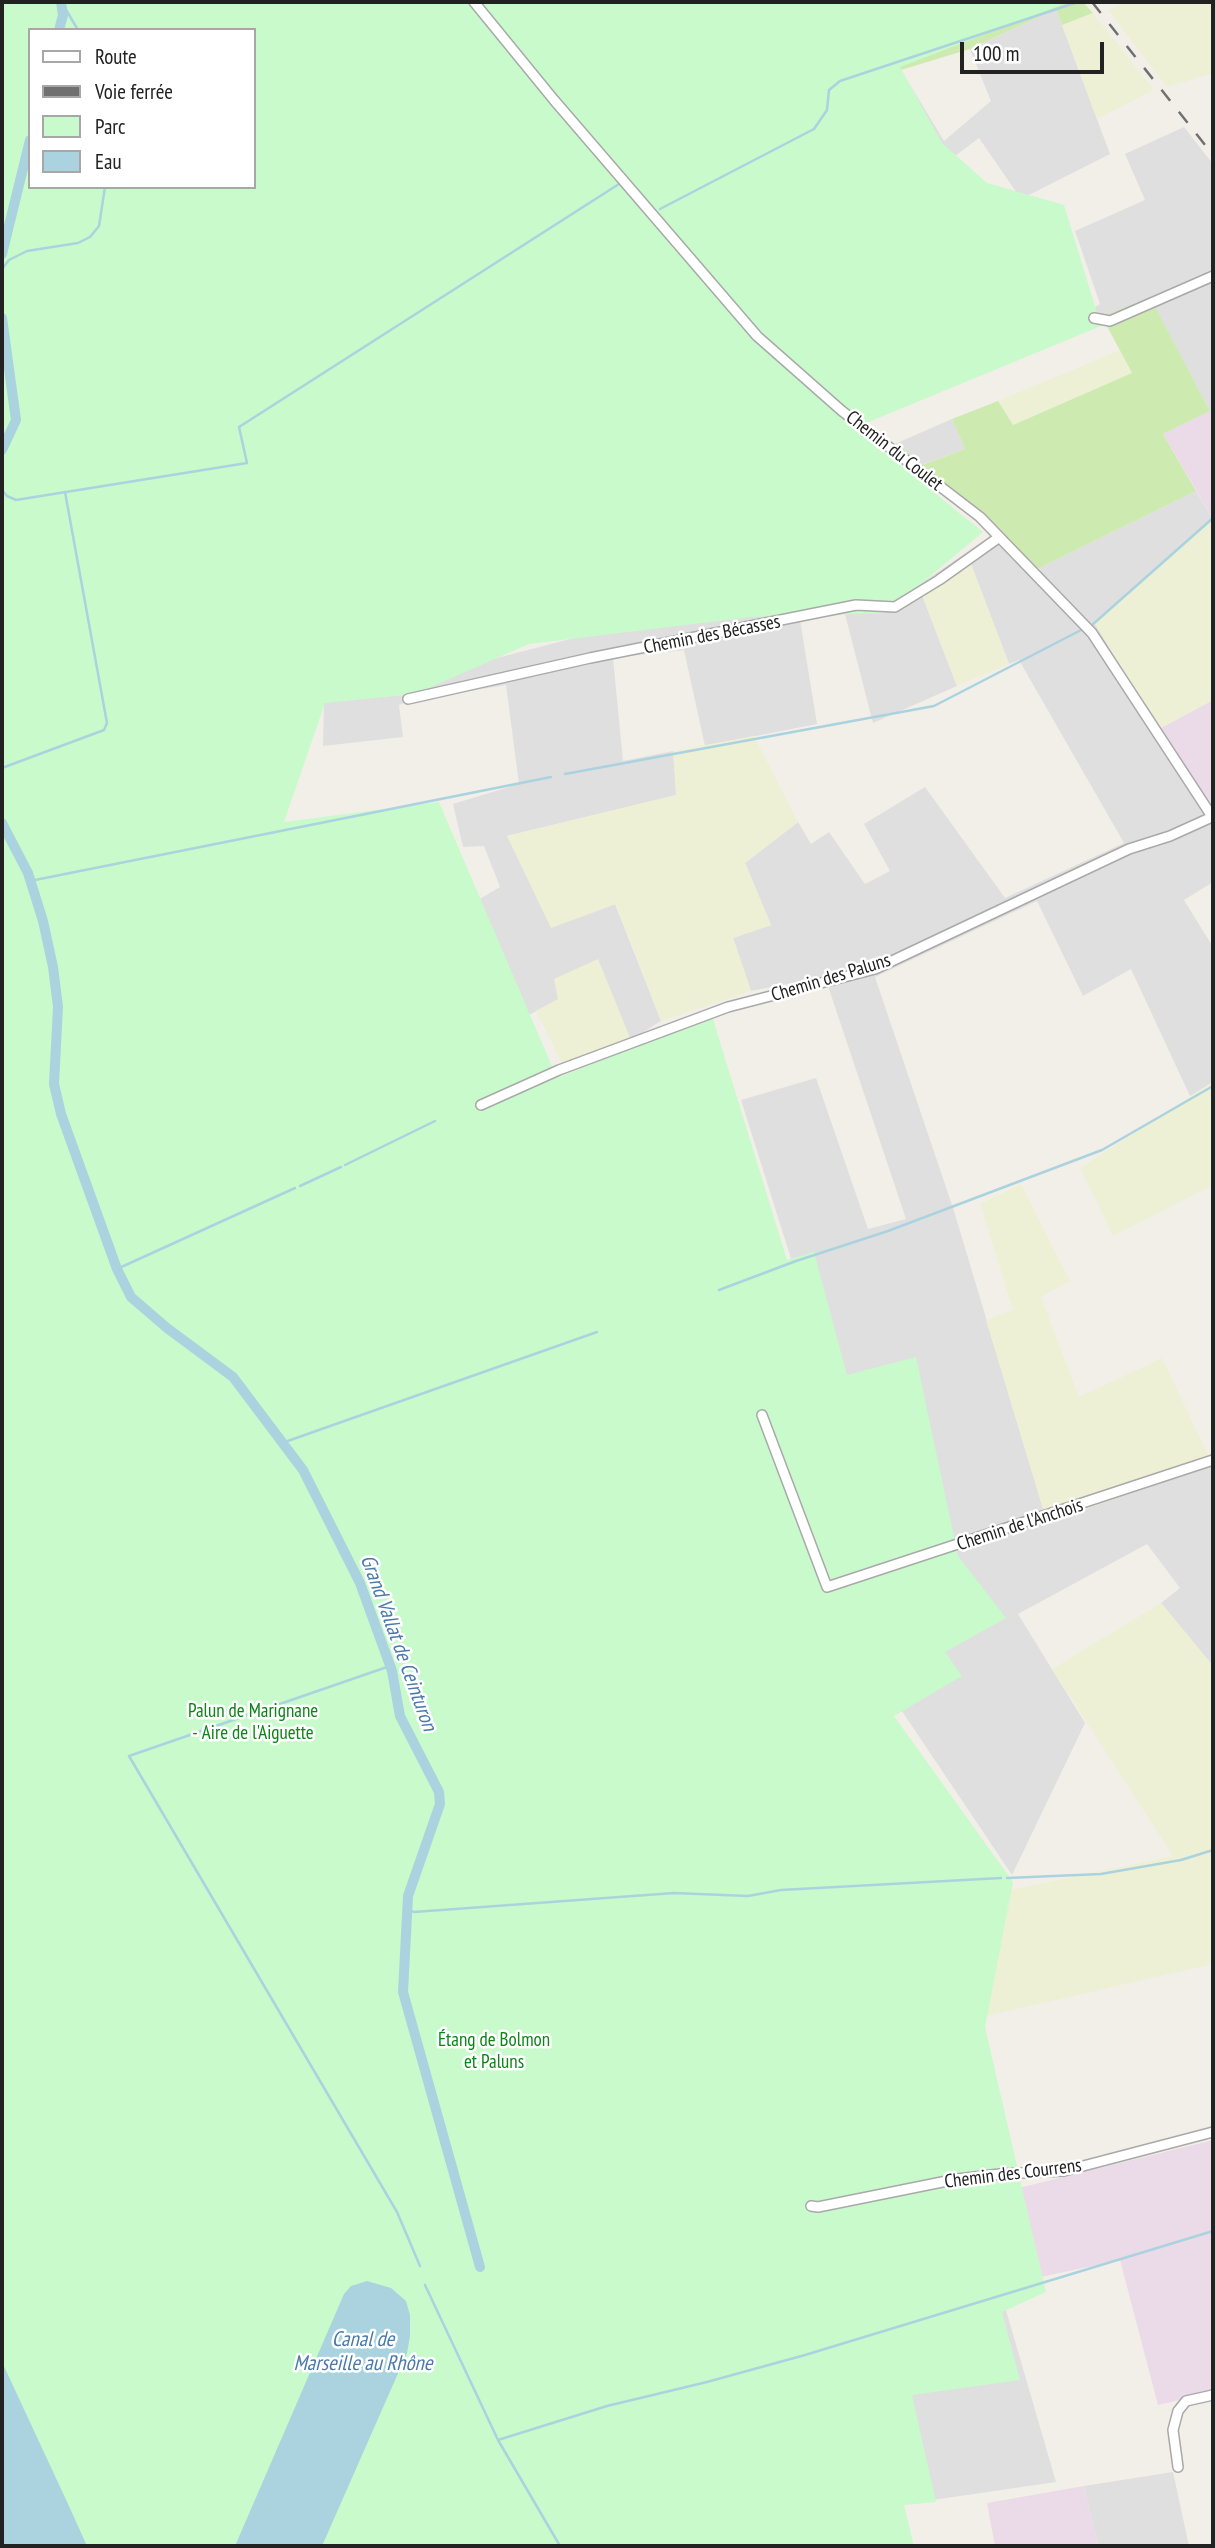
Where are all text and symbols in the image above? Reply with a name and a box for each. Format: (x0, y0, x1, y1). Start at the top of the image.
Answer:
legend (28, 28, 256, 189)
scale bar (963, 28, 1106, 72)
text: 100 m (973, 40, 1019, 67)
text: Route (95, 43, 137, 70)
text: Voie ferrée (95, 78, 173, 105)
text: Parc (95, 113, 126, 140)
text: Eau (95, 148, 122, 175)
street label: Chemin du Coulet (841, 406, 947, 496)
street label: Chemin des Bécasses (642, 611, 782, 659)
street label: Chemin des Paluns (769, 949, 893, 1007)
street label: Chemin de l'Anchois (954, 1494, 1086, 1556)
water label: Grand Vallat de Ceinturon (354, 1552, 442, 1734)
park label: Palun de Marignane - Aire de l'Aiguette (188, 1701, 318, 1745)
park label: Étang de Bolmon et Paluns (438, 2030, 550, 2074)
street label: Chemin des Courrens (943, 2154, 1083, 2194)
water label: Canal de Marseille au Rhône (293, 2327, 433, 2377)

